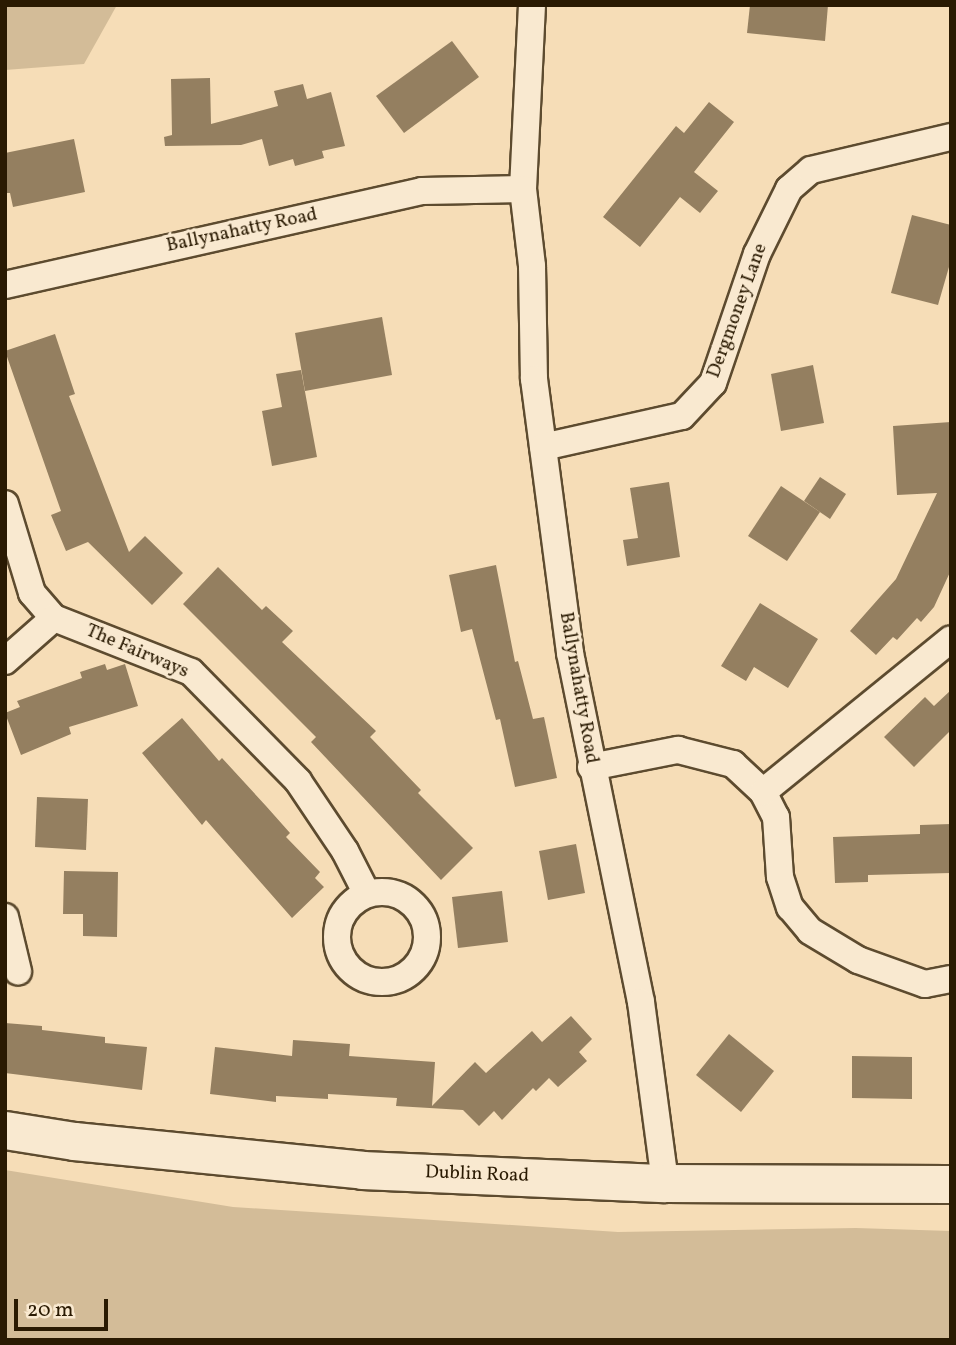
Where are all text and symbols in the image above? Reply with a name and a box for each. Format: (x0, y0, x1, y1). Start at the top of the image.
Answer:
street label: Ballynahatty Road (164, 204, 320, 258)
street label: Dergmoney Lane (703, 240, 773, 382)
street label: Ballynahatty Road (553, 610, 603, 766)
street label: The Fairways (82, 620, 192, 684)
street label: Dublin Road (425, 1162, 529, 1188)
scale bar (18, 1286, 112, 1330)
text: 20 m (27, 1296, 73, 1325)

